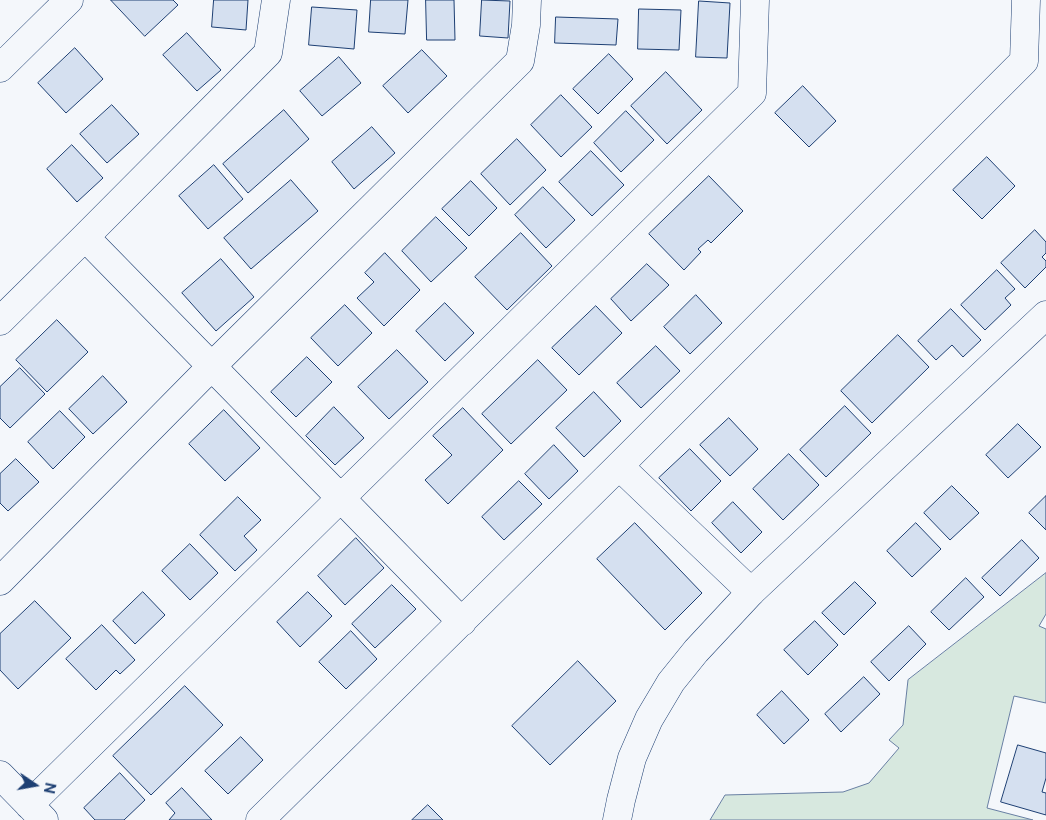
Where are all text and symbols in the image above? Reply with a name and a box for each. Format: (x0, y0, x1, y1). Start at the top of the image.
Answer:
north arrow (10, 760, 60, 810)
text: N (41, 781, 59, 795)

